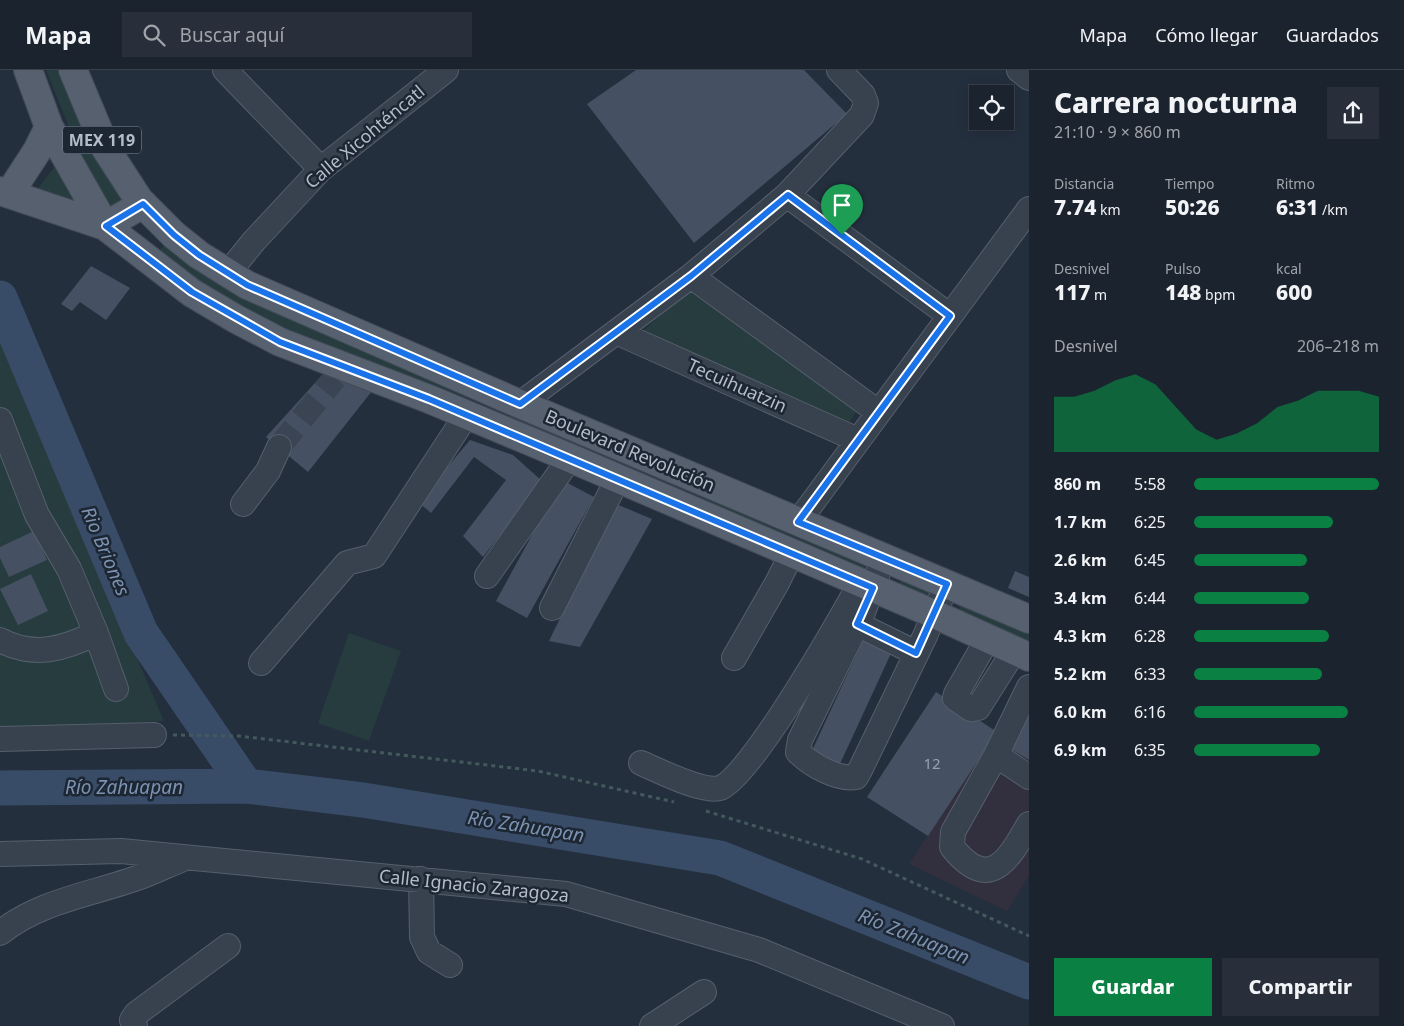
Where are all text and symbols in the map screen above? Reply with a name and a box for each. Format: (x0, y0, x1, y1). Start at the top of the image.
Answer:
search box (122, 12, 472, 57)
text: Mapa (25, 18, 92, 51)
icon: search (140, 21, 168, 49)
text: Buscar aquí (180, 22, 284, 48)
text: Mapa (1080, 23, 1127, 47)
text: Cómo llegar (1155, 23, 1258, 47)
text: Guardados (1286, 23, 1379, 47)
street label: Calle Xicohténcatl (300, 79, 429, 193)
text: Carrera nocturna (1054, 83, 1298, 121)
map controls (969, 85, 1014, 130)
button: locate (969, 85, 1014, 130)
button: share (1327, 87, 1379, 139)
text: 21:10 · 9 × 860 m (1054, 121, 1181, 143)
road number: MEX 119 (63, 126, 141, 154)
text: Distancia (1054, 174, 1114, 193)
text: Tiempo (1165, 174, 1214, 193)
text: Ritmo (1276, 174, 1315, 193)
pin (821, 184, 863, 235)
icon: arrive (828, 191, 856, 219)
text: 7.74 (1054, 193, 1096, 221)
text: 50:26 (1165, 193, 1220, 221)
text: 6:31 (1276, 193, 1318, 221)
text: km (1096, 200, 1121, 219)
text: /km (1318, 200, 1348, 219)
text: Desnivel (1054, 259, 1110, 278)
text: Pulso (1165, 259, 1201, 278)
text: kcal (1276, 259, 1302, 278)
text: 117 (1054, 278, 1090, 306)
text: 148 (1165, 278, 1201, 306)
text: 600 (1276, 278, 1312, 306)
text: m (1090, 285, 1107, 304)
text: bpm (1201, 285, 1235, 304)
text: Desnivel (1054, 335, 1118, 357)
text: 206–218 m (1297, 335, 1379, 357)
street label: Tecuihuatzin (684, 352, 791, 418)
street label: Boulevard Revolución (542, 403, 719, 497)
text: 860 m (1054, 473, 1101, 495)
text: 5:58 (1134, 473, 1166, 495)
water label: Rio Briones (76, 502, 136, 600)
text: 1.7 km (1054, 511, 1106, 533)
text: 6:25 (1134, 511, 1166, 533)
text: 2.6 km (1054, 549, 1106, 571)
text: 6:45 (1134, 549, 1166, 571)
text: 3.4 km (1054, 587, 1106, 609)
text: 6:44 (1134, 587, 1166, 609)
text: 4.3 km (1054, 625, 1106, 647)
text: 6:28 (1134, 625, 1166, 647)
text: 5.2 km (1054, 663, 1106, 685)
text: 6:33 (1134, 663, 1166, 685)
text: 6.0 km (1054, 701, 1106, 723)
text: 6:16 (1134, 701, 1166, 723)
text: 6.9 km (1054, 739, 1106, 761)
text: 6:35 (1134, 739, 1166, 761)
house number: 12 (923, 753, 941, 773)
water label: Río Zahuapan (65, 774, 183, 800)
water label: Río Zahuapan (466, 804, 586, 848)
street label: Calle Ignacio Zaragoza (378, 863, 570, 907)
water label: Río Zahuapan (854, 902, 974, 970)
button: Guardar (1054, 958, 1212, 1016)
button: Compartir (1222, 958, 1379, 1016)

